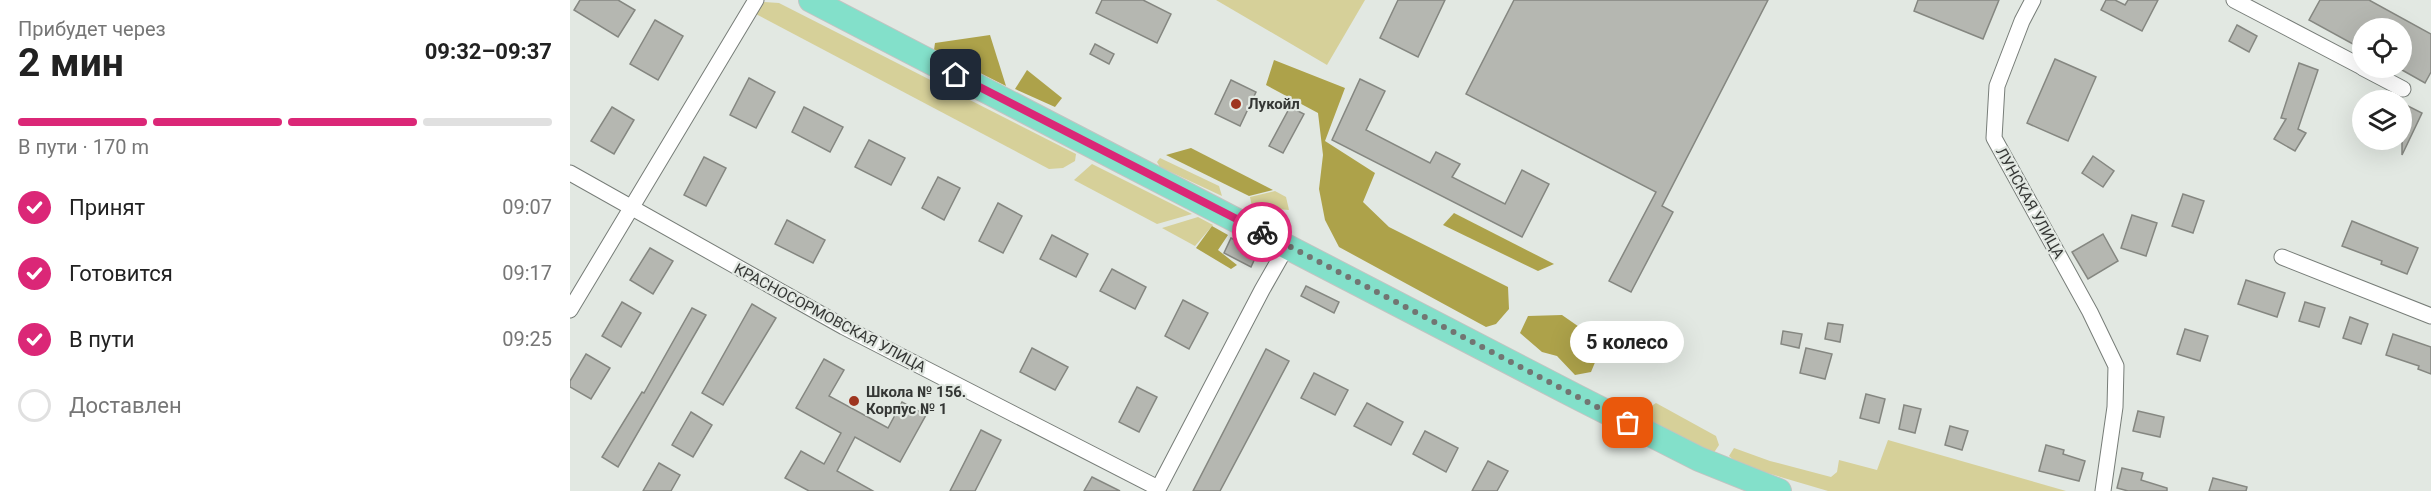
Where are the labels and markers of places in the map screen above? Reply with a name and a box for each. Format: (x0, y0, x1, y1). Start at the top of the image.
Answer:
pin (930, 49, 981, 100)
place label: Лукойл (1248, 95, 1300, 113)
marker: Лукойл (1229, 97, 1243, 111)
callout: 5 колесо (1571, 321, 1685, 363)
place label: Школа № 156. Корпус № 1 (866, 383, 966, 418)
marker: Школа № 156. Корпус № 1 (847, 394, 861, 408)
pin (1602, 397, 1653, 448)

